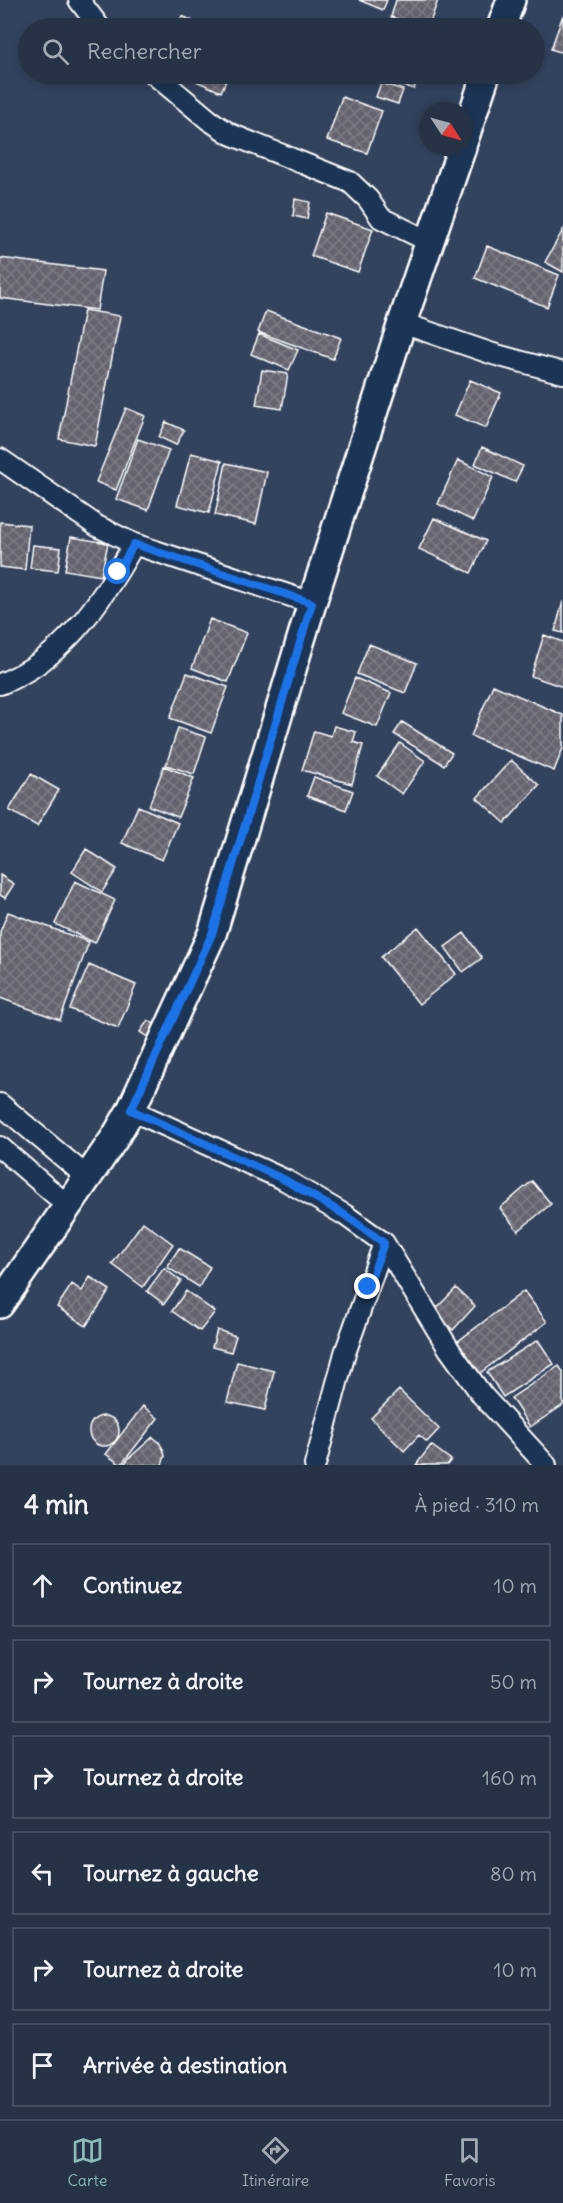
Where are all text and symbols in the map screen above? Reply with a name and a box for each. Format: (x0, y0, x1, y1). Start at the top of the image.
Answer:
search box (18, 18, 545, 84)
icon: search (39, 35, 72, 68)
text: Rechercher (87, 37, 202, 65)
north arrow (419, 102, 473, 156)
route start (104, 558, 130, 584)
route end (354, 1273, 380, 1299)
text: 4 min (24, 1488, 89, 1521)
text: À pied · 310 m (414, 1492, 539, 1517)
icon: ahead (26, 1569, 59, 1602)
text: Continuez (83, 1571, 182, 1599)
text: 10 m (494, 1573, 537, 1598)
icon: right (26, 1665, 59, 1698)
text: Tournez à droite (83, 1667, 243, 1695)
text: 50 m (490, 1669, 537, 1694)
icon: right (26, 1761, 59, 1794)
text: Tournez à droite (83, 1763, 243, 1791)
text: 160 m (482, 1765, 537, 1790)
icon: left (26, 1857, 59, 1890)
text: Tournez à gauche (83, 1859, 259, 1887)
text: 80 m (490, 1861, 537, 1886)
icon: right (26, 1953, 59, 1986)
text: Tournez à droite (83, 1955, 243, 1983)
text: 10 m (494, 1957, 537, 1982)
icon: arrive (26, 2049, 59, 2082)
text: Arrivée à destination (83, 2051, 287, 2079)
tab: Carte (67, 2134, 107, 2190)
tab: Itinéraire (242, 2134, 309, 2190)
tab: Favoris (444, 2134, 496, 2190)

